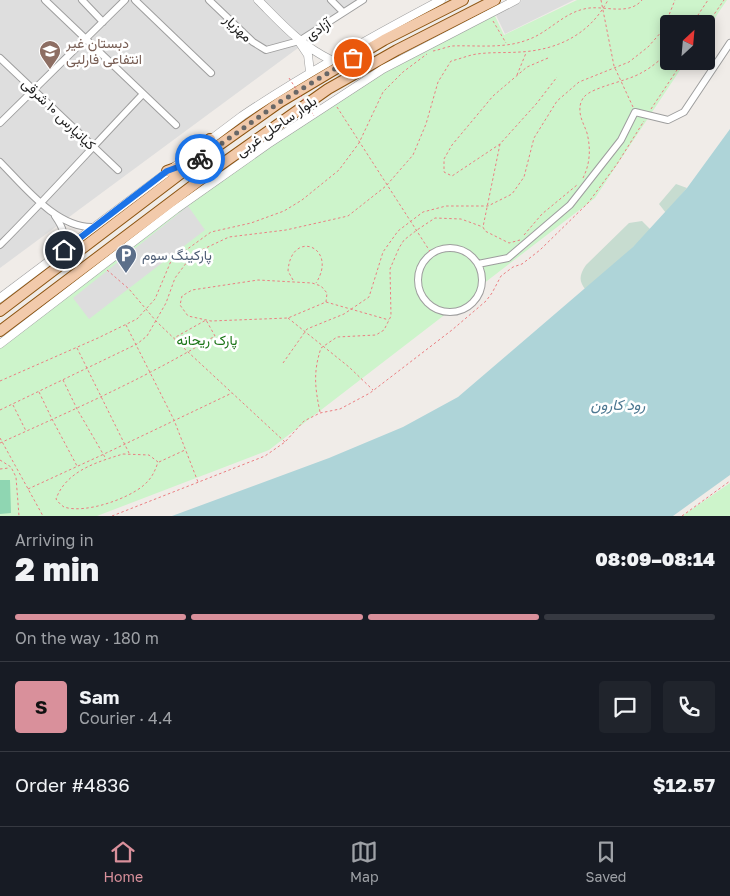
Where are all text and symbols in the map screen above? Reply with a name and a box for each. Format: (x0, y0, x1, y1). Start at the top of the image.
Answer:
street label: مهزیار (219, 10, 256, 46)
street label: آزادی (302, 13, 336, 44)
north arrow (660, 15, 715, 70)
map controls (660, 15, 715, 70)
place label: دبستان غیر انتفاعی فارلبی (65, 34, 142, 68)
pin (332, 37, 374, 79)
school or university icon: دبستان غیر انتفاعی فارلبی (38, 39, 62, 70)
icon: bag (339, 44, 367, 72)
street label: کیانپارس ۱۰ شرقی (18, 74, 100, 154)
street label: بلوار ساحلی غربی (232, 92, 320, 160)
courier (175, 134, 225, 184)
icon: bike (186, 145, 214, 173)
pin (43, 229, 85, 271)
icon: home (50, 236, 78, 264)
parking icon: پارکینگ سوم (114, 243, 138, 274)
place label: پارکینگ سوم (142, 246, 212, 265)
park label: پارک ریحانه (177, 331, 237, 350)
water label: رود کارون (591, 395, 645, 414)
text: Arriving in (15, 530, 94, 550)
text: 08:09–08:14 (595, 547, 715, 570)
text: 2 min (15, 550, 99, 588)
text: On the way · 180 m (15, 628, 159, 648)
button: chat (599, 681, 651, 733)
button: phone (663, 681, 715, 733)
text: Sam (79, 685, 119, 708)
text: S (35, 695, 47, 718)
text: Courier · 4.4 (79, 708, 172, 728)
text: Order #4836 (15, 773, 130, 796)
text: $12.57 (653, 773, 715, 796)
tab: Home (103, 838, 143, 885)
tab: Map (350, 838, 379, 885)
tab: Saved (586, 838, 626, 885)

